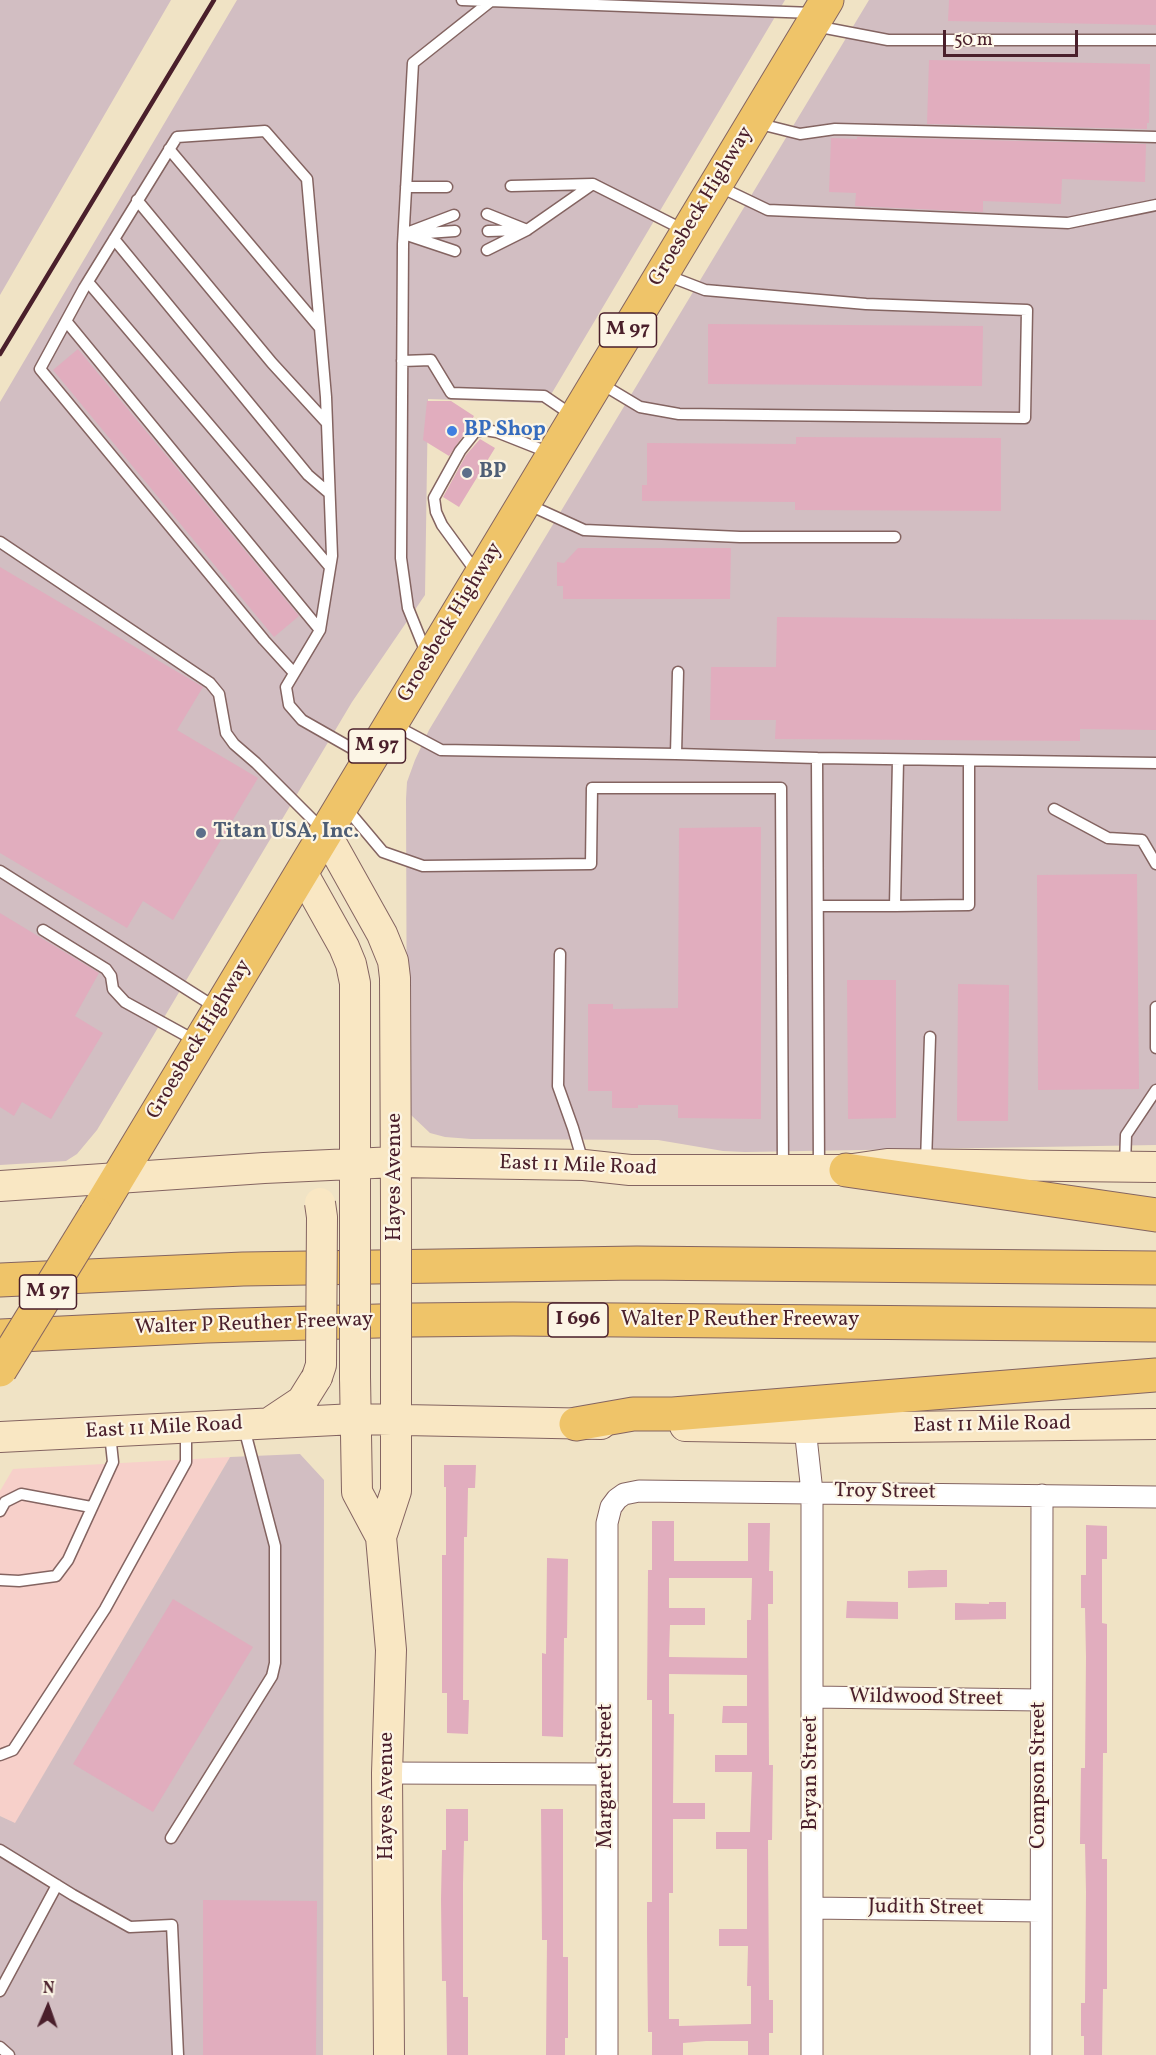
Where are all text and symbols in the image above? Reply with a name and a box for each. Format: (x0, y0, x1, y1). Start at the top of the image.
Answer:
scale bar (946, 18, 1081, 56)
text: 50 m (954, 28, 993, 53)
street label: Groesbeck Highway (644, 122, 760, 292)
road number: M 97 (600, 313, 656, 347)
place label: BP Shop (464, 418, 546, 444)
marker: BP Shop (445, 424, 459, 438)
place label: BP (479, 460, 506, 486)
marker: BP (460, 466, 474, 480)
street label: Groesbeck Highway (393, 538, 509, 708)
road number: M 97 (348, 729, 406, 763)
place label: Titan USA, Inc. (213, 820, 359, 846)
marker: Titan USA, Inc. (194, 826, 208, 840)
street label: Groesbeck Highway (142, 955, 258, 1125)
street label: Hayes Avenue (383, 1113, 409, 1241)
street label: East 11 Mile Road (499, 1152, 657, 1182)
road number: M 97 (20, 1275, 76, 1309)
road number: I 696 (548, 1303, 608, 1337)
street label: Walter P Reuther Freeway (134, 1308, 374, 1342)
street label: Walter P Reuther Freeway (621, 1308, 859, 1334)
street label: East 11 Mile Road (85, 1412, 243, 1446)
street label: East 11 Mile Road (913, 1412, 1071, 1440)
street label: Troy Street (834, 1480, 936, 1506)
street label: Wildwood Street (849, 1685, 1003, 1713)
street label: Compson Street (1027, 1701, 1053, 1849)
street label: Margaret Street (594, 1703, 620, 1849)
street label: Bryan Street (799, 1715, 825, 1831)
street label: Hayes Avenue (375, 1732, 401, 1860)
street label: Judith Street (868, 1895, 984, 1923)
north arrow (18, 1977, 78, 2037)
text: N (42, 1978, 55, 2000)

